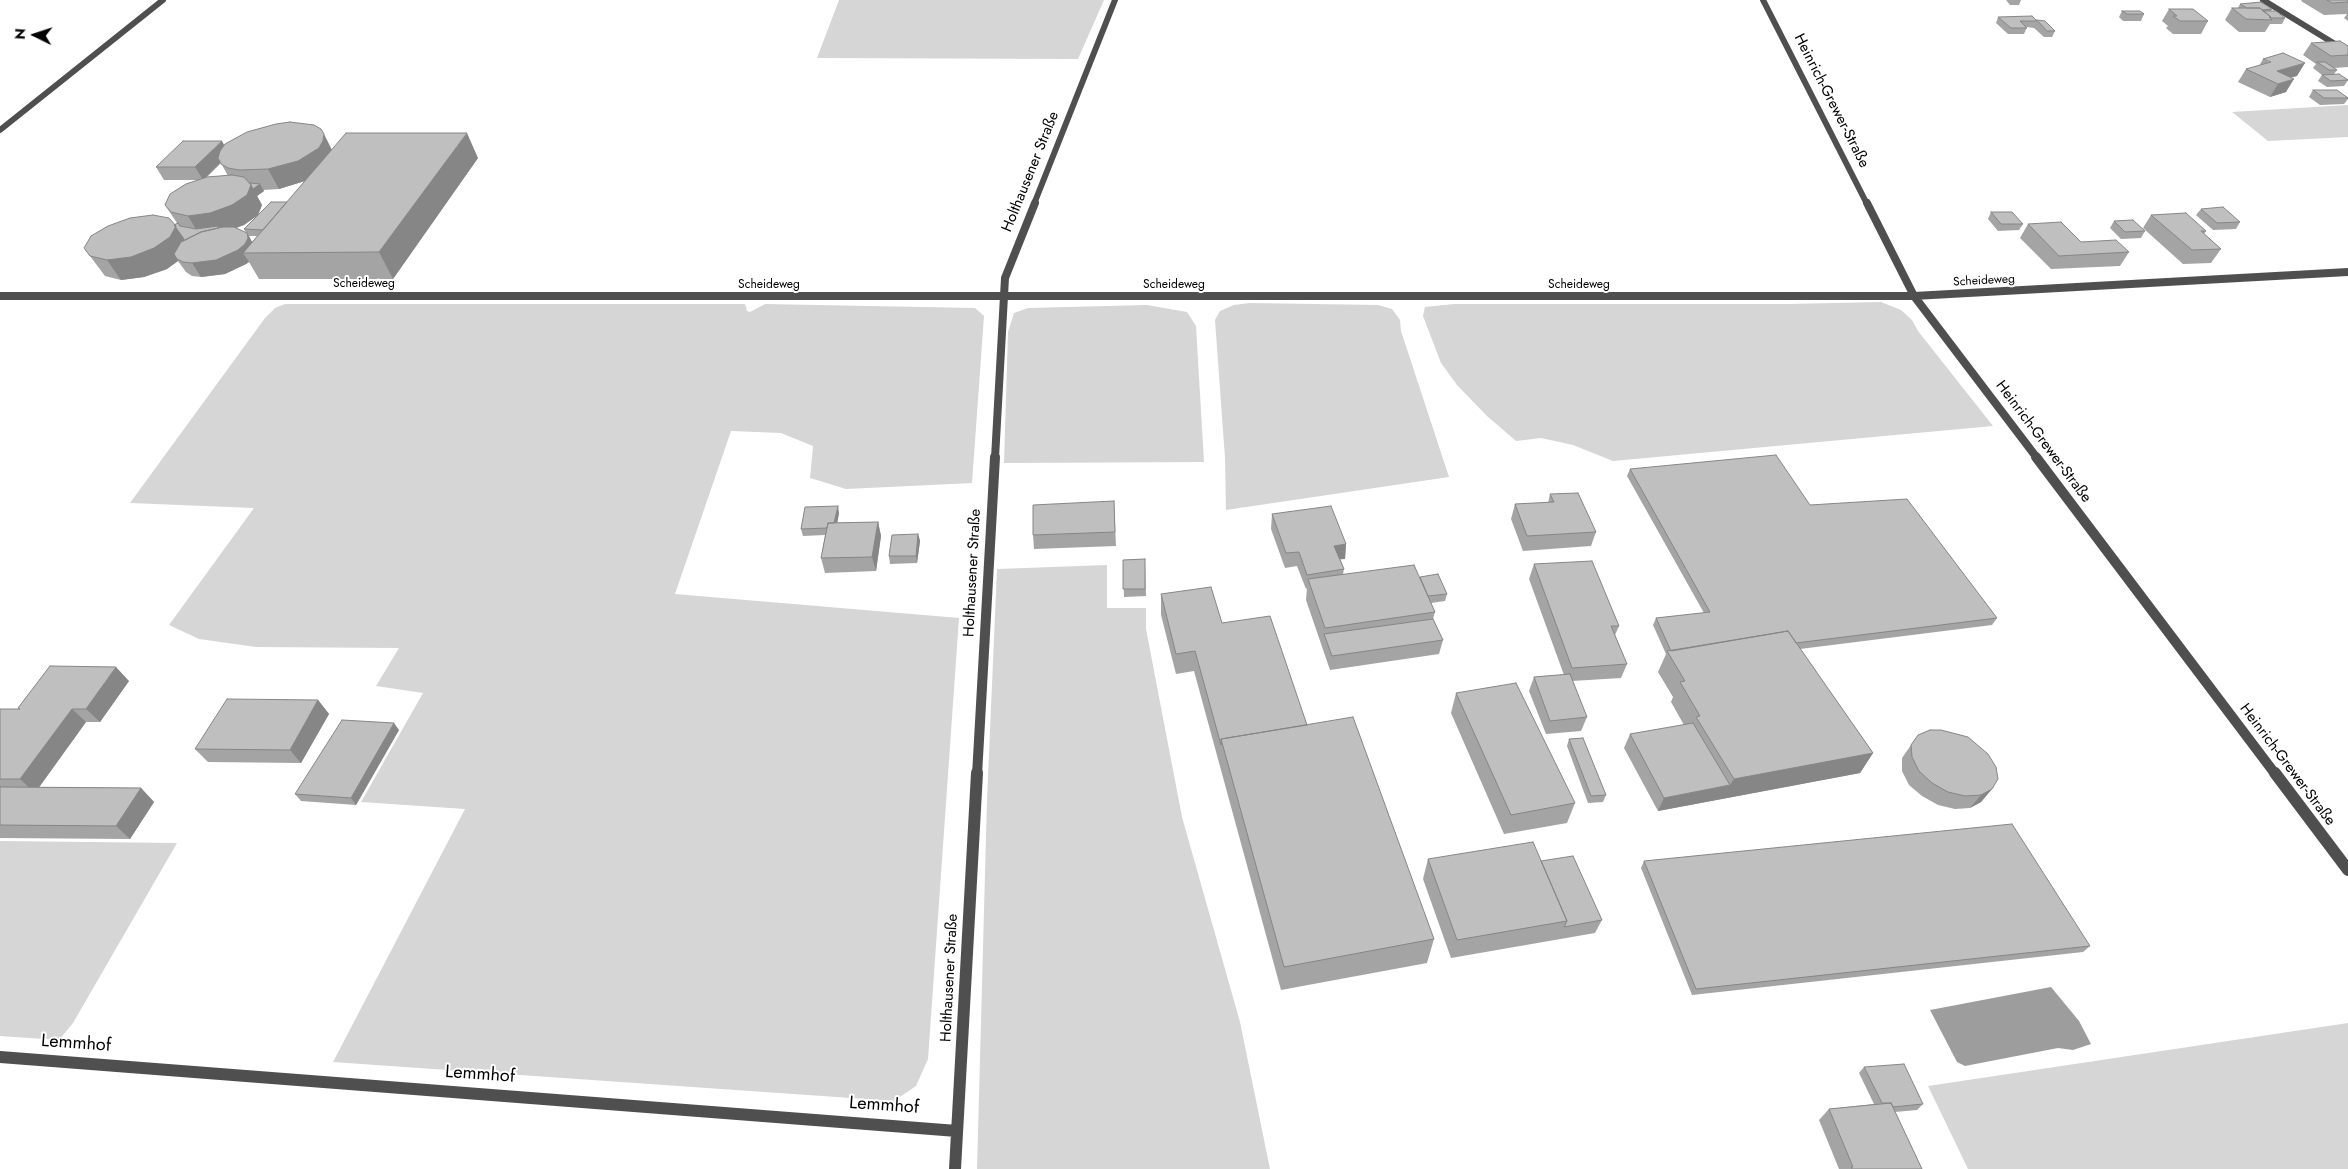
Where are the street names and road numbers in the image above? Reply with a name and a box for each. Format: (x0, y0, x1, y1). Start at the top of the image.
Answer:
street label: Heinrich-Grewer-Straße (1789, 31, 1873, 171)
street label: Holthausener Straße (999, 109, 1063, 235)
street label: Scheideweg (1953, 272, 2015, 290)
street label: Scheideweg (333, 277, 395, 291)
street label: Scheideweg (738, 278, 800, 292)
street label: Scheideweg (1143, 278, 1205, 292)
street label: Scheideweg (1548, 278, 1610, 292)
street label: Heinrich-Grewer-Straße (1991, 378, 2095, 506)
street label: Holthausener Straße (961, 508, 985, 638)
street label: Heinrich-Grewer-Straße (2235, 701, 2339, 829)
street label: Holthausener Straße (938, 913, 962, 1043)
street label: Lemmhof (40, 1031, 112, 1057)
street label: Lemmhof (444, 1062, 516, 1088)
street label: Lemmhof (848, 1093, 920, 1119)

